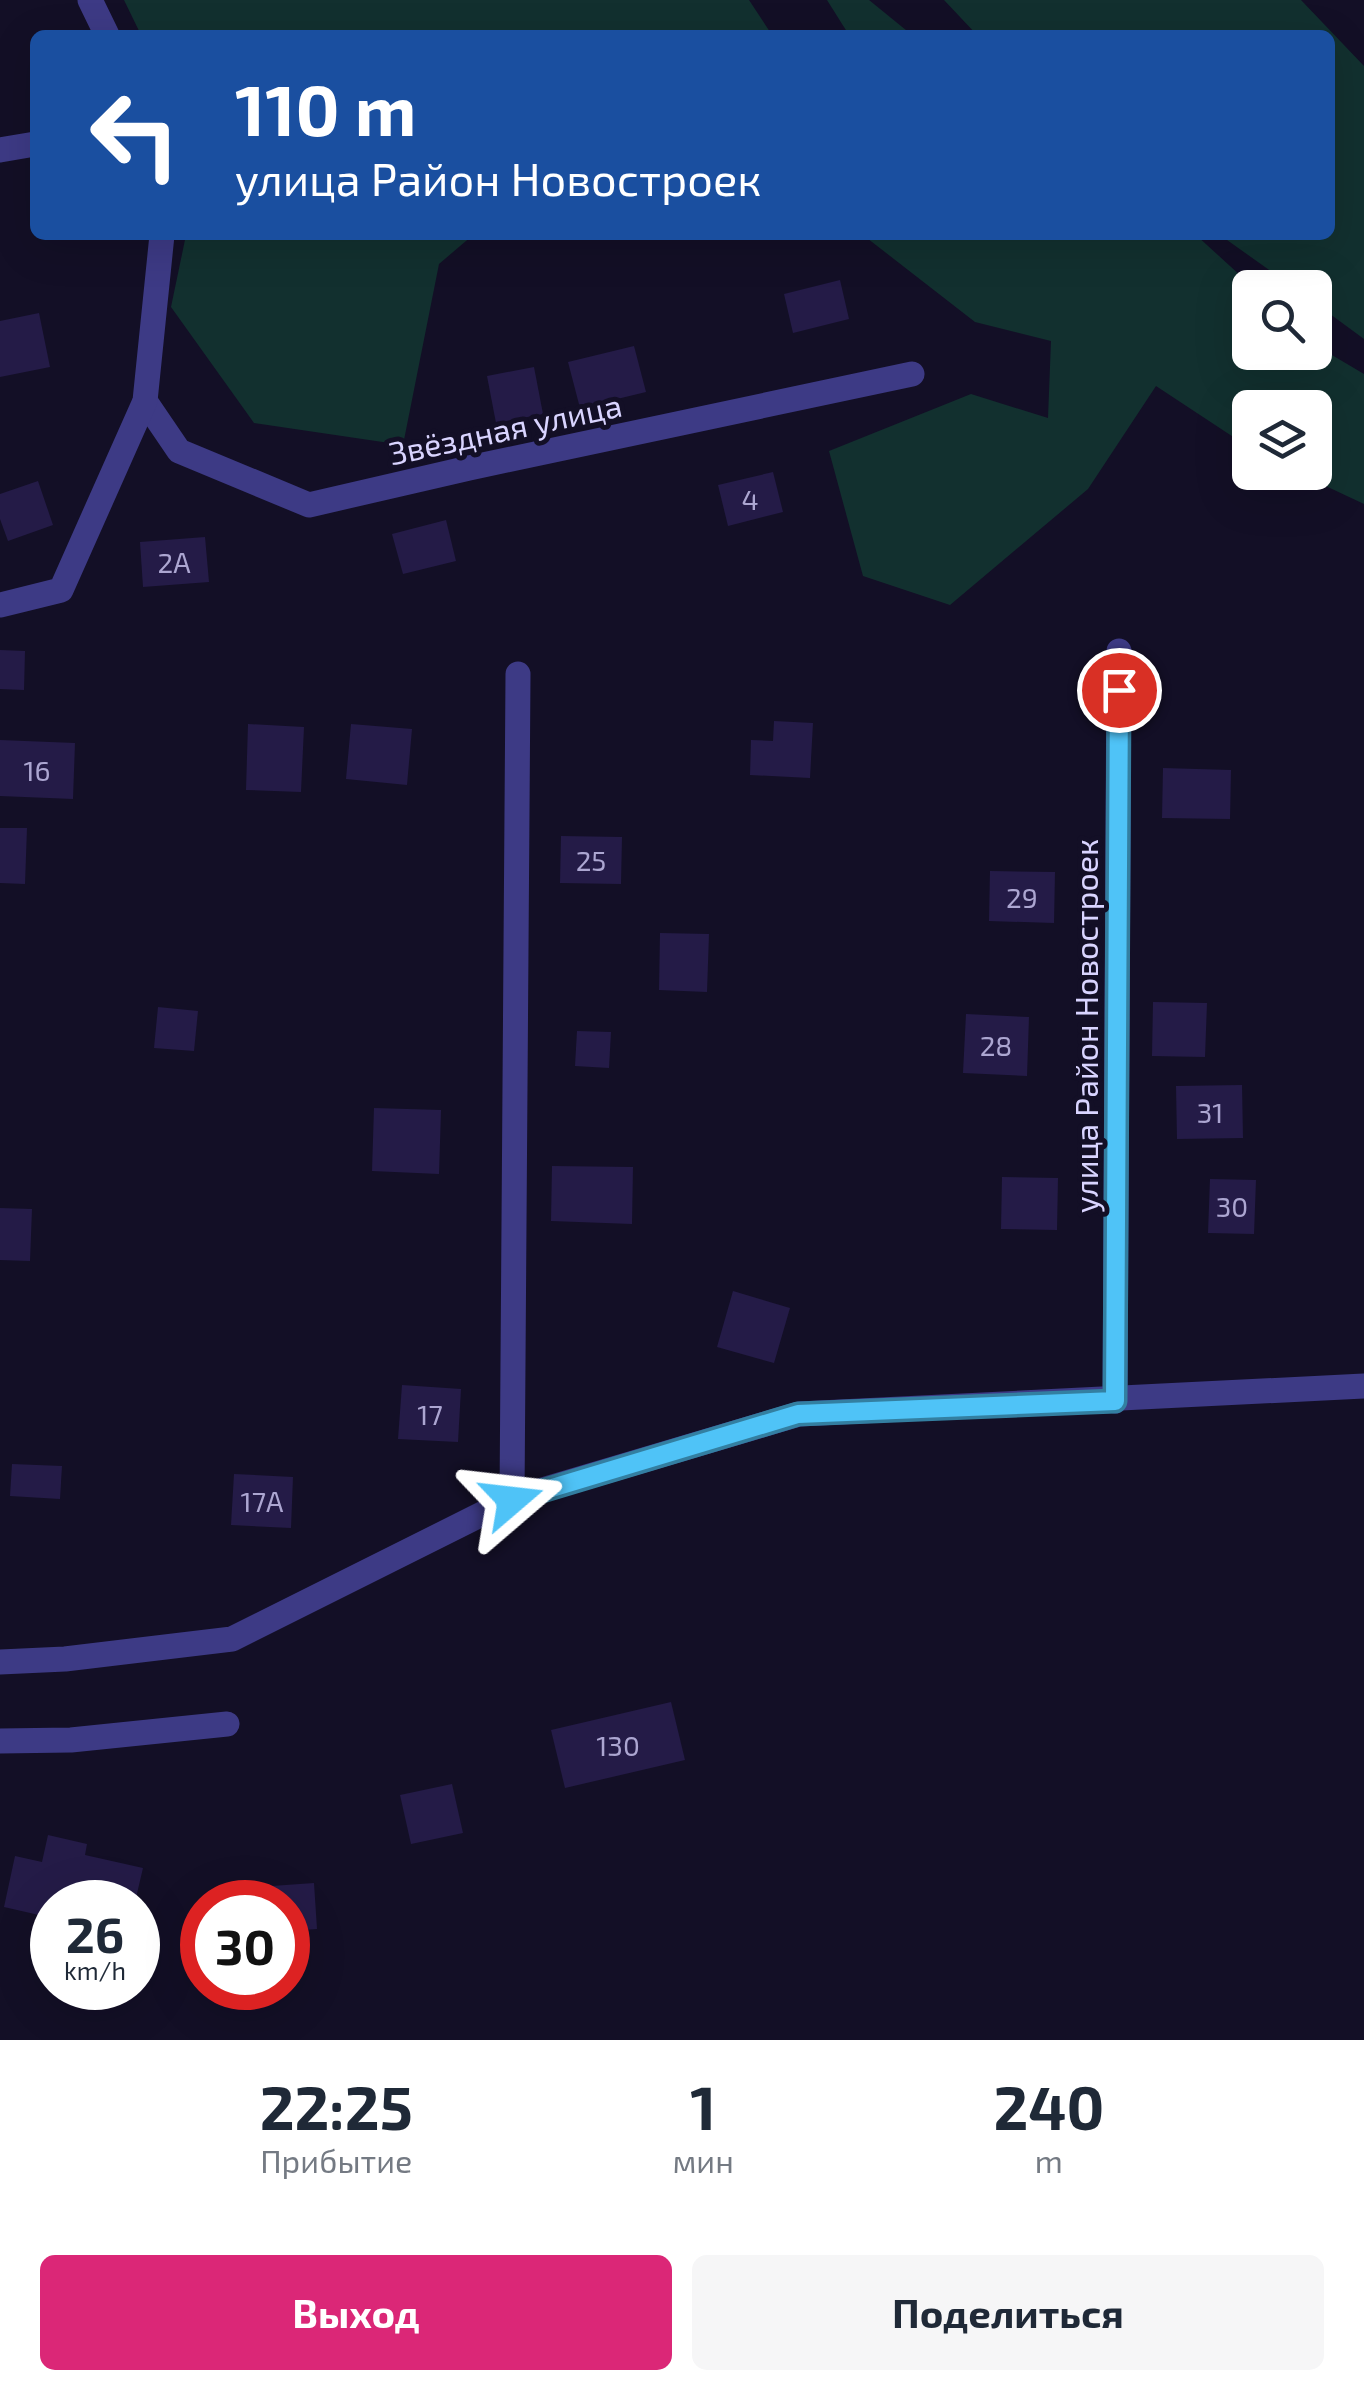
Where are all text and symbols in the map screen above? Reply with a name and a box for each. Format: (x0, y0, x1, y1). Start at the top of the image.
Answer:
text: 110 m (235, 66, 416, 150)
icon: left (70, 70, 200, 200)
text: улица Район Новостроек (235, 151, 761, 205)
map controls (1232, 270, 1332, 490)
button: search (1232, 270, 1332, 370)
street label: Звёздная улица (385, 385, 625, 472)
button: layers (1232, 390, 1332, 490)
house number: 4 (741, 482, 759, 516)
house number: 2А (157, 545, 191, 579)
pin (1077, 648, 1162, 733)
icon: arrive (1092, 663, 1147, 718)
house number: 16 (23, 753, 51, 787)
street label: улица Район Новостроек (1066, 839, 1105, 1213)
house number: 25 (576, 843, 606, 877)
house number: 29 (1006, 880, 1038, 914)
house number: 28 (980, 1028, 1012, 1062)
house number: 31 (1197, 1095, 1223, 1129)
house number: 30 (1216, 1189, 1248, 1223)
house number: 17 (417, 1397, 443, 1431)
position arrow (460, 1448, 564, 1552)
house number: 17А (241, 1484, 284, 1518)
house number: 130 (596, 1728, 640, 1762)
speed limit sign: 30 (180, 1880, 310, 2010)
text: 26 (66, 1903, 124, 1963)
text: km/h (64, 1955, 126, 1985)
text: 22:25 (260, 2070, 413, 2142)
text: 1 (690, 2070, 716, 2142)
text: 240 (993, 2070, 1104, 2142)
text: Прибытие (260, 2141, 412, 2179)
text: мин (672, 2141, 734, 2179)
text: m (1035, 2141, 1063, 2179)
button: Выход (40, 2255, 672, 2370)
button: Поделиться (692, 2255, 1324, 2370)

